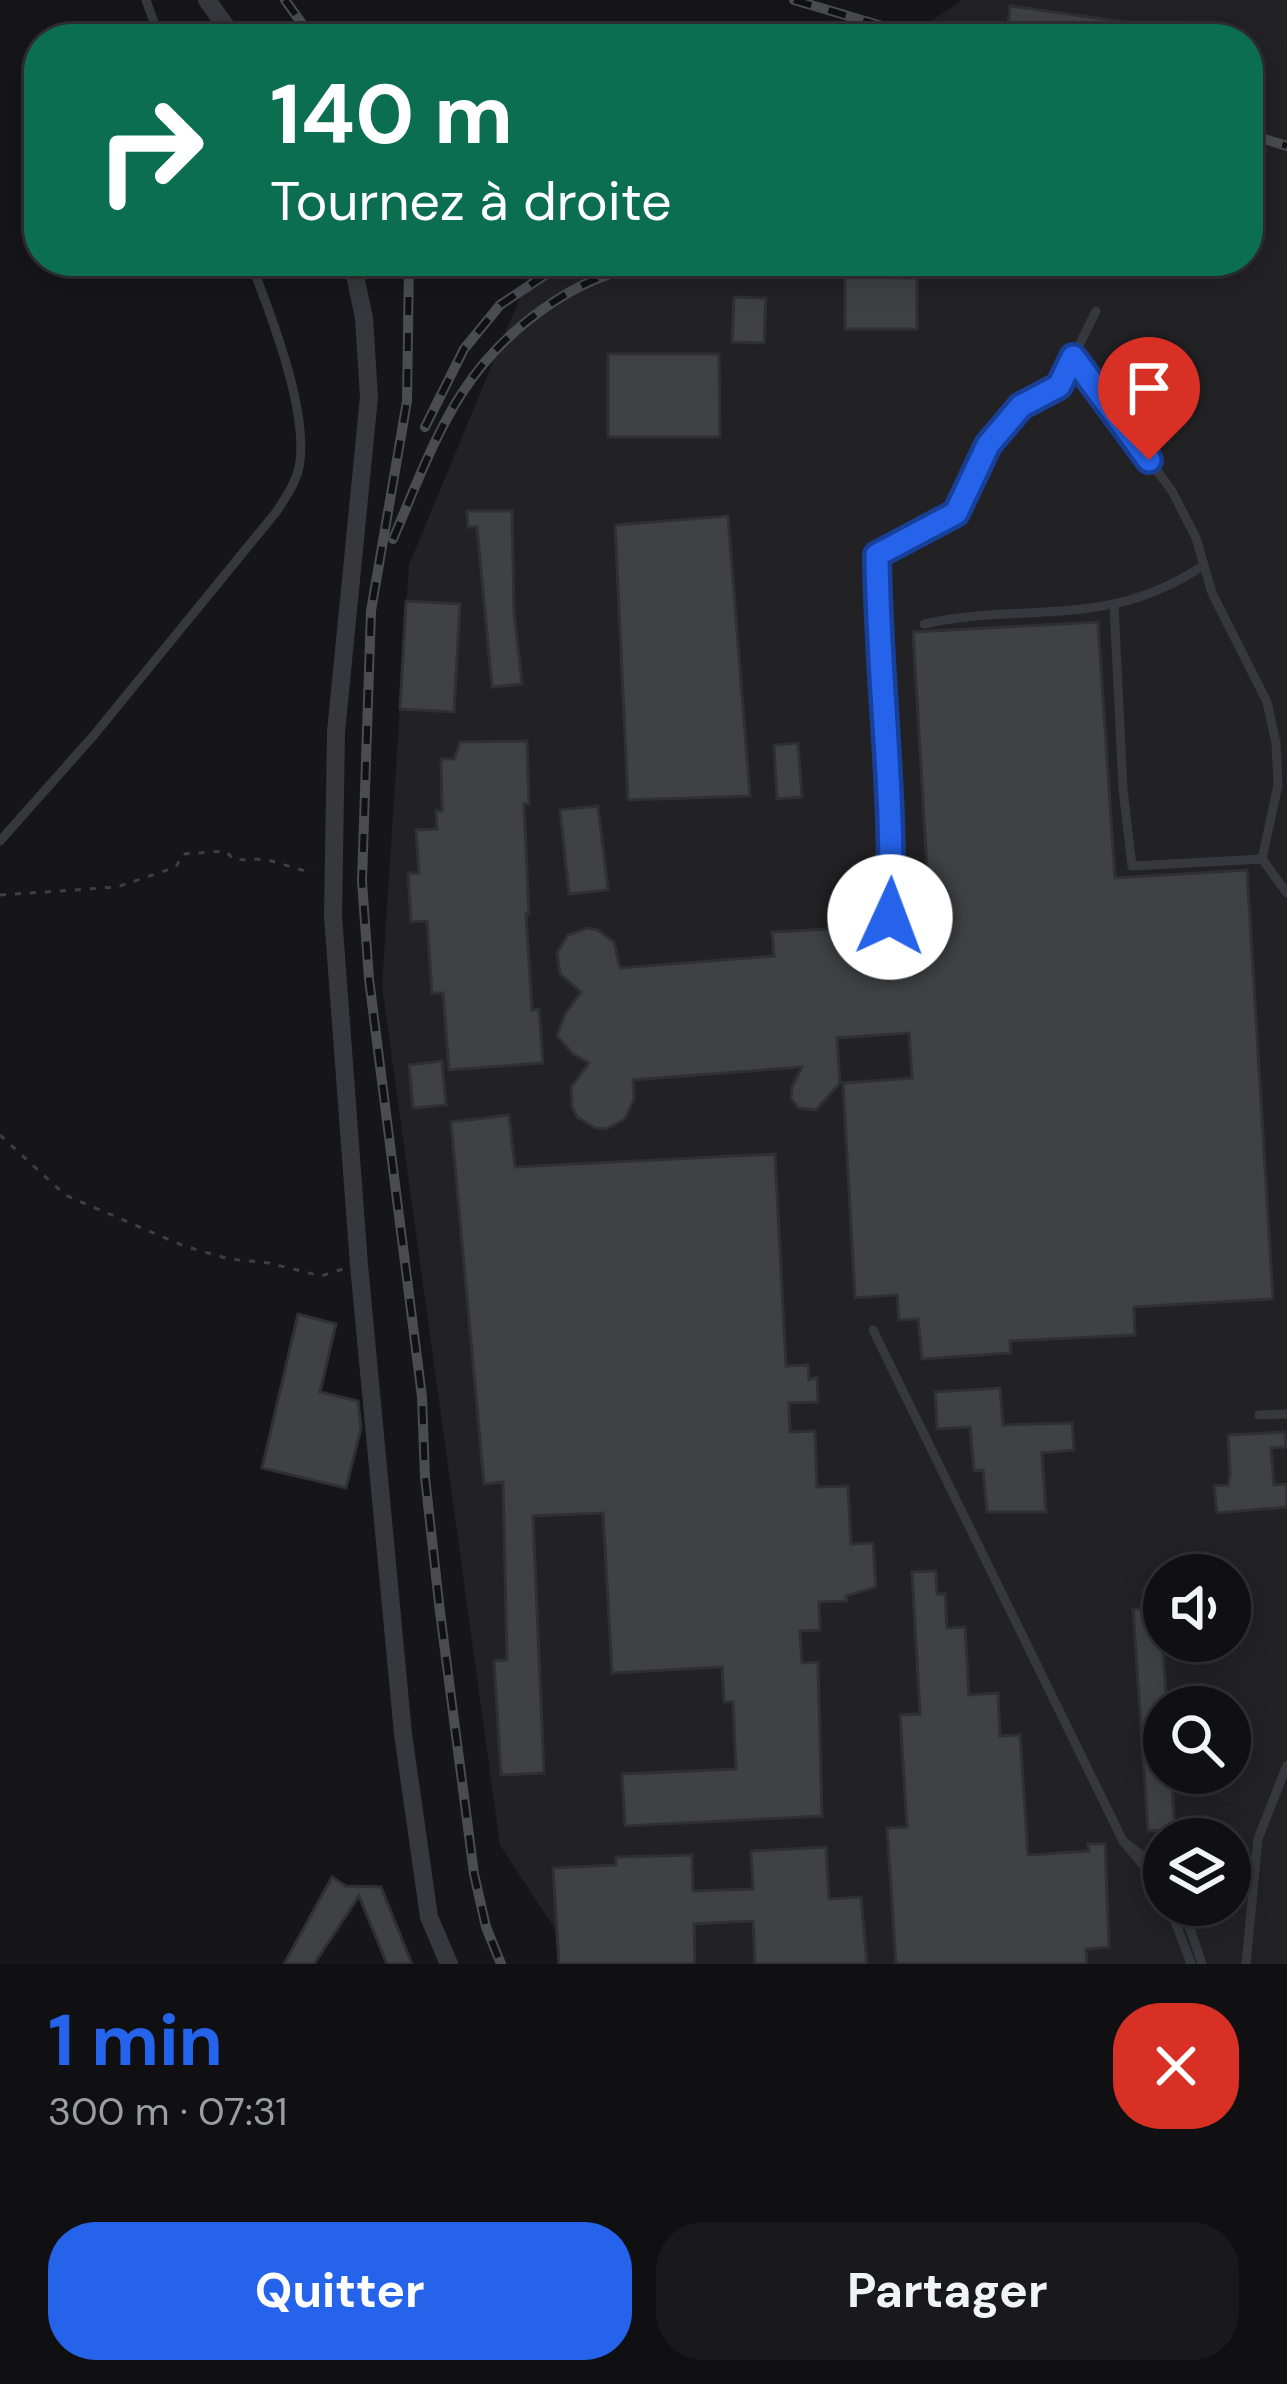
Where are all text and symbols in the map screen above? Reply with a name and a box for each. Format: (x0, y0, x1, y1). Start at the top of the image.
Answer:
text: 140 m (270, 60, 513, 169)
icon: right (72, 72, 228, 228)
text: Tournez à droite (270, 166, 672, 237)
pin (1098, 337, 1200, 460)
icon: arrive (1116, 355, 1182, 421)
position arrow (827, 854, 953, 980)
map controls (1143, 1554, 1251, 1926)
button: sound (1143, 1554, 1251, 1662)
button: search (1143, 1686, 1251, 1794)
button: layers (1143, 1818, 1251, 1926)
text: 1 min (48, 1994, 223, 2087)
button: close (1113, 2003, 1239, 2129)
text: 300 m · 07:31 (48, 2086, 287, 2137)
button: Quitter (48, 2222, 632, 2360)
button: Partager (656, 2222, 1239, 2360)

